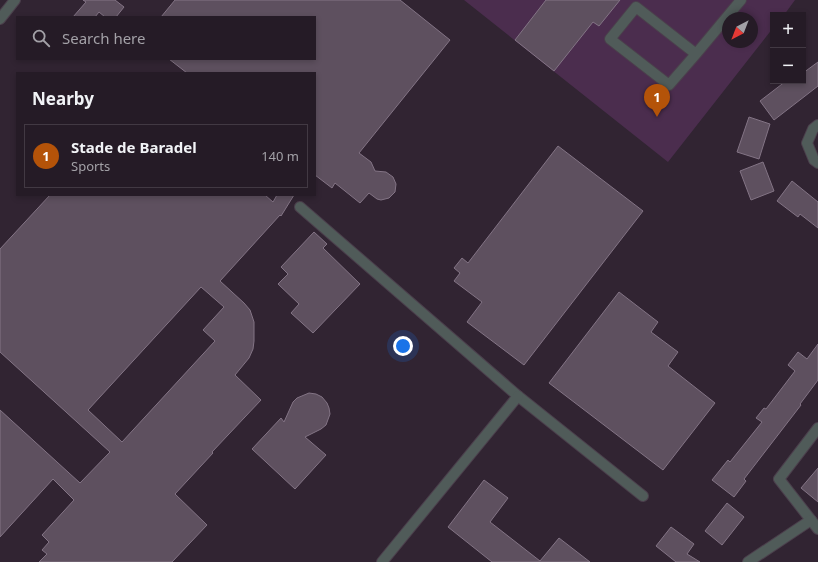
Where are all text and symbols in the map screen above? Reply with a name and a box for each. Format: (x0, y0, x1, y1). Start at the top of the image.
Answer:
north arrow (722, 12, 758, 48)
map controls (770, 12, 806, 84)
button: + (770, 12, 806, 48)
search box (16, 16, 316, 60)
icon: search (30, 27, 52, 49)
text: Search here (62, 28, 145, 48)
button: − (770, 48, 806, 84)
pin: 1 (644, 84, 670, 117)
text: Nearby (32, 87, 94, 110)
text: Stade de Baradel (71, 137, 197, 157)
text: 1 (42, 147, 50, 165)
text: 140 m (261, 147, 299, 165)
text: Sports (71, 157, 110, 175)
your location (393, 336, 413, 356)

